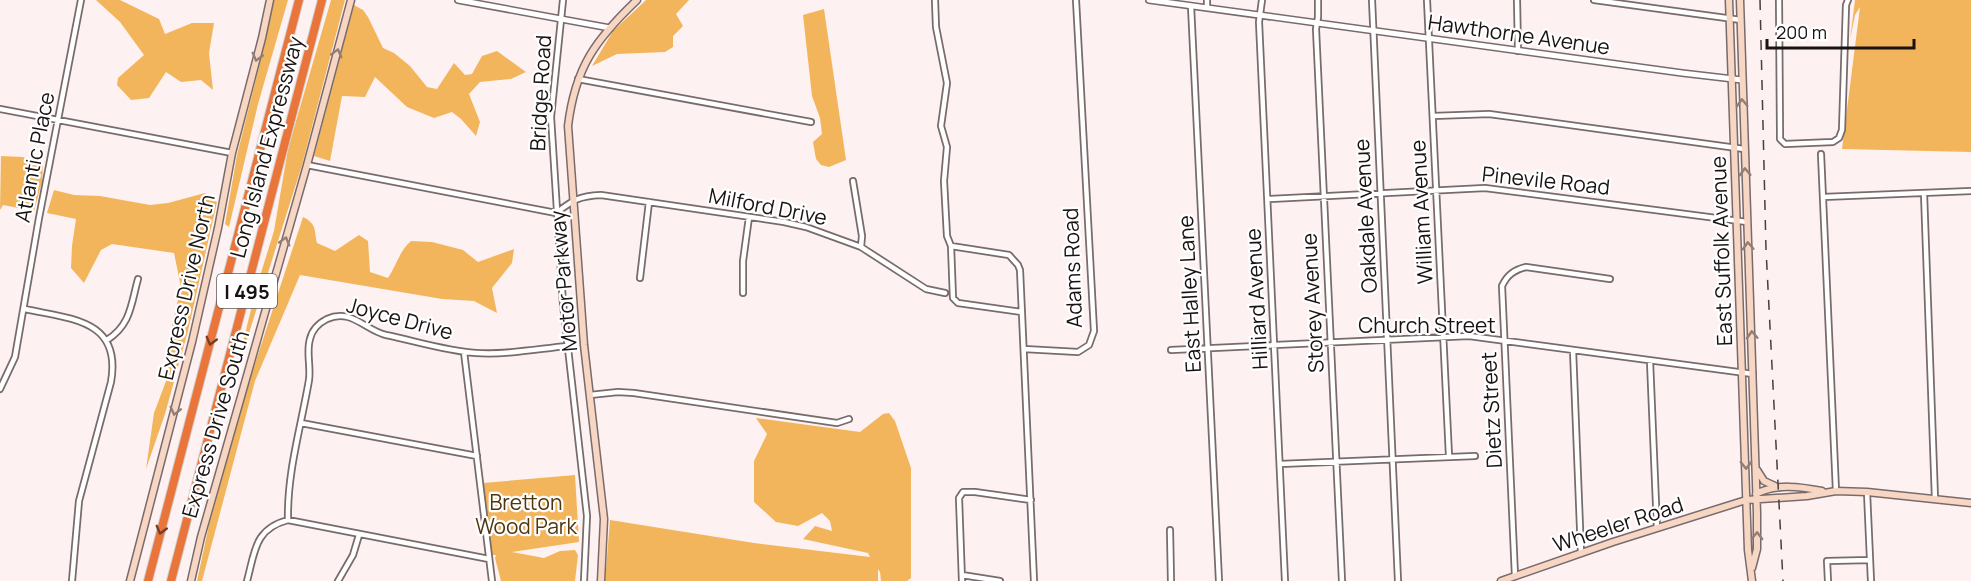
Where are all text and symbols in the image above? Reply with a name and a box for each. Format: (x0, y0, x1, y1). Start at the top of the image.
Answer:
street label: Hawthorne Avenue (1426, 7, 1612, 61)
scale bar (1767, 12, 1914, 50)
text: 200 m (1776, 20, 1827, 44)
street label: Long Island Expressway (223, 33, 309, 261)
street label: Bridge Road (523, 34, 557, 152)
one-way arrow (330, 48, 342, 59)
one-way arrow (252, 51, 264, 62)
street label: Atlantic Place (8, 89, 60, 225)
one-way arrow (1736, 99, 1749, 108)
street label: Oakdale Avenue (1347, 138, 1383, 294)
street label: William Avenue (1403, 139, 1439, 285)
street label: East Suffolk Avenue (1704, 156, 1738, 346)
street label: Pinevile Road (1481, 159, 1611, 201)
one-way arrow (1738, 167, 1751, 176)
street label: Milford Drive (706, 181, 830, 231)
street label: Express Drive North (151, 191, 221, 383)
street label: Adams Road (1056, 207, 1088, 329)
street label: Motor Parkway (543, 209, 583, 353)
street label: East Halley Lane (1171, 215, 1207, 373)
street label: Hilliard Avenue (1238, 228, 1274, 370)
street label: Storey Avenue (1294, 232, 1330, 374)
one-way arrow (277, 236, 290, 246)
one-way arrow (1741, 242, 1754, 251)
road number: I 495 (217, 274, 277, 308)
street label: Joyce Drive (344, 290, 456, 346)
street label: Church Street (1358, 311, 1496, 339)
street label: Express Drive South (175, 327, 255, 521)
one-way arrow (1745, 330, 1758, 339)
one-way arrow (205, 336, 218, 346)
street label: Dietz Street (1474, 351, 1508, 469)
one-way arrow (169, 405, 182, 415)
one-way arrow (1739, 460, 1752, 469)
park label: Bretton Wood Park (475, 488, 577, 540)
street label: Wheeler Road (1549, 490, 1687, 558)
one-way arrow (155, 525, 168, 535)
one-way arrow (1751, 532, 1763, 541)

